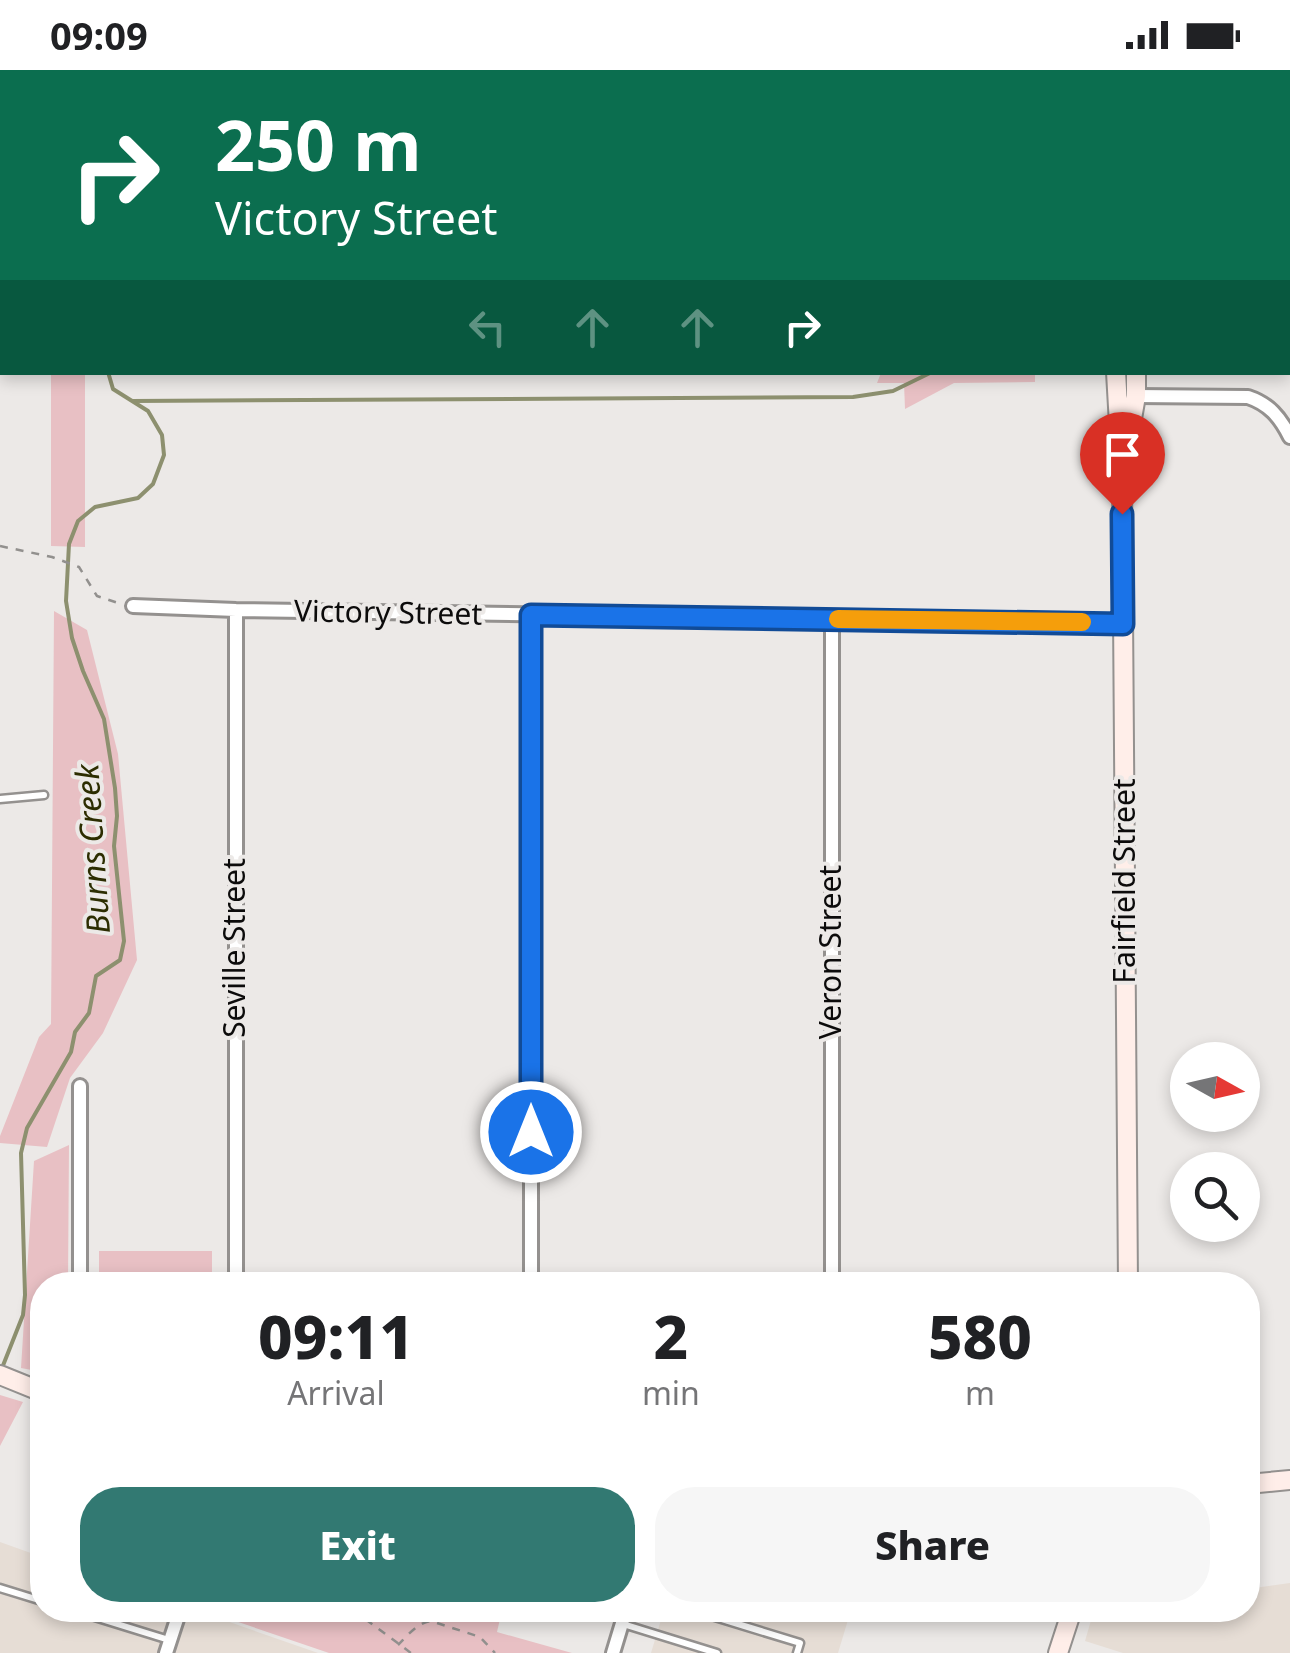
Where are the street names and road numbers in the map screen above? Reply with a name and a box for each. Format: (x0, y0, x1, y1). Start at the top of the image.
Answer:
street label: Victory Street (293, 589, 483, 634)
street label: Fairfield Street (1103, 778, 1144, 984)
street label: Seville Street (213, 858, 254, 1038)
street label: Veron Street (809, 865, 850, 1039)

